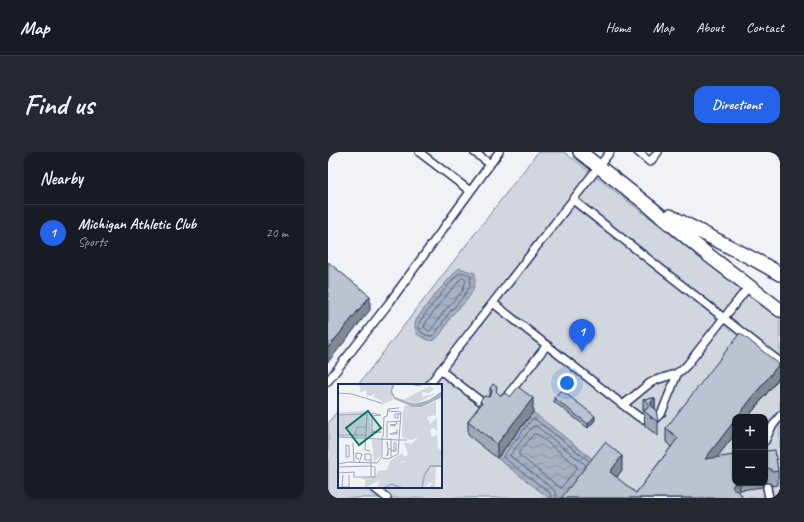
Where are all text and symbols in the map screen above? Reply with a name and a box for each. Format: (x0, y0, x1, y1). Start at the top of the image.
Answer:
text: Map (20, 16, 50, 40)
text: Home (605, 19, 631, 36)
text: Map (653, 19, 674, 36)
text: About (696, 19, 724, 36)
text: Contact (746, 19, 784, 36)
button: Directions (694, 86, 780, 123)
text: Find us (24, 87, 94, 122)
text: Nearby (40, 168, 83, 189)
text: Michigan Athletic Club (78, 215, 196, 234)
text: 1 (50, 225, 56, 241)
text: 20 m (266, 225, 288, 241)
text: Sports (78, 234, 107, 250)
pin: 1 (569, 319, 595, 352)
your location (557, 373, 577, 393)
inset map (338, 384, 442, 488)
map controls (732, 414, 768, 486)
button: + (732, 414, 768, 450)
button: − (732, 450, 768, 486)

